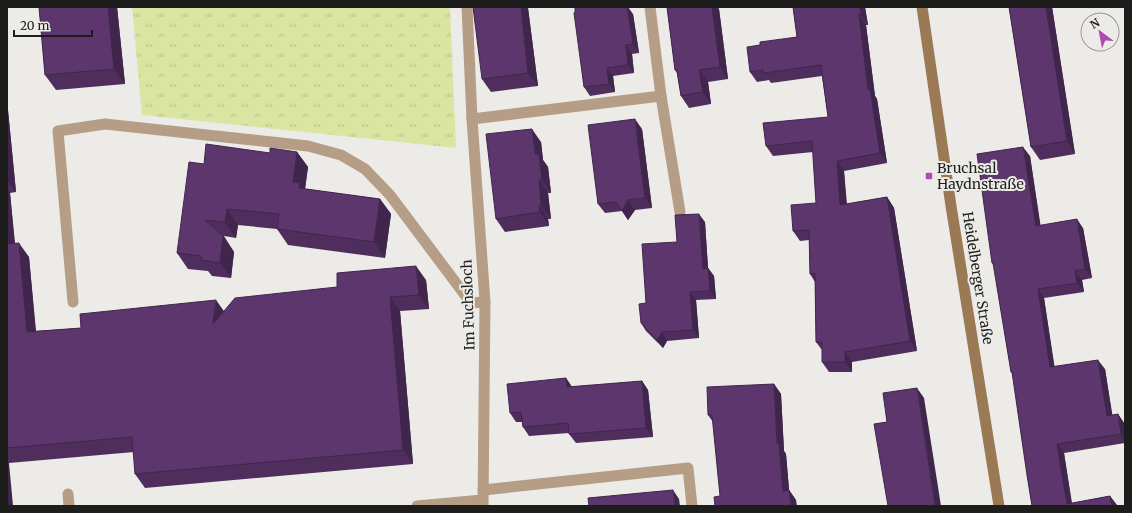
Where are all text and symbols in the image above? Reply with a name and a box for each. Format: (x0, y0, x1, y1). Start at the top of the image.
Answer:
scale bar (14, 12, 92, 38)
north arrow (1080, 12, 1120, 52)
text: N (1087, 15, 1102, 32)
text: 20 m (20, 18, 49, 33)
place label: Bruchsal Haydnstraße (937, 159, 1024, 193)
marker: Bruchsal Haydnstraße (924, 171, 934, 181)
street label: Heidelberger Straße (959, 210, 997, 346)
street label: Im Fuchsloch (457, 259, 479, 351)

